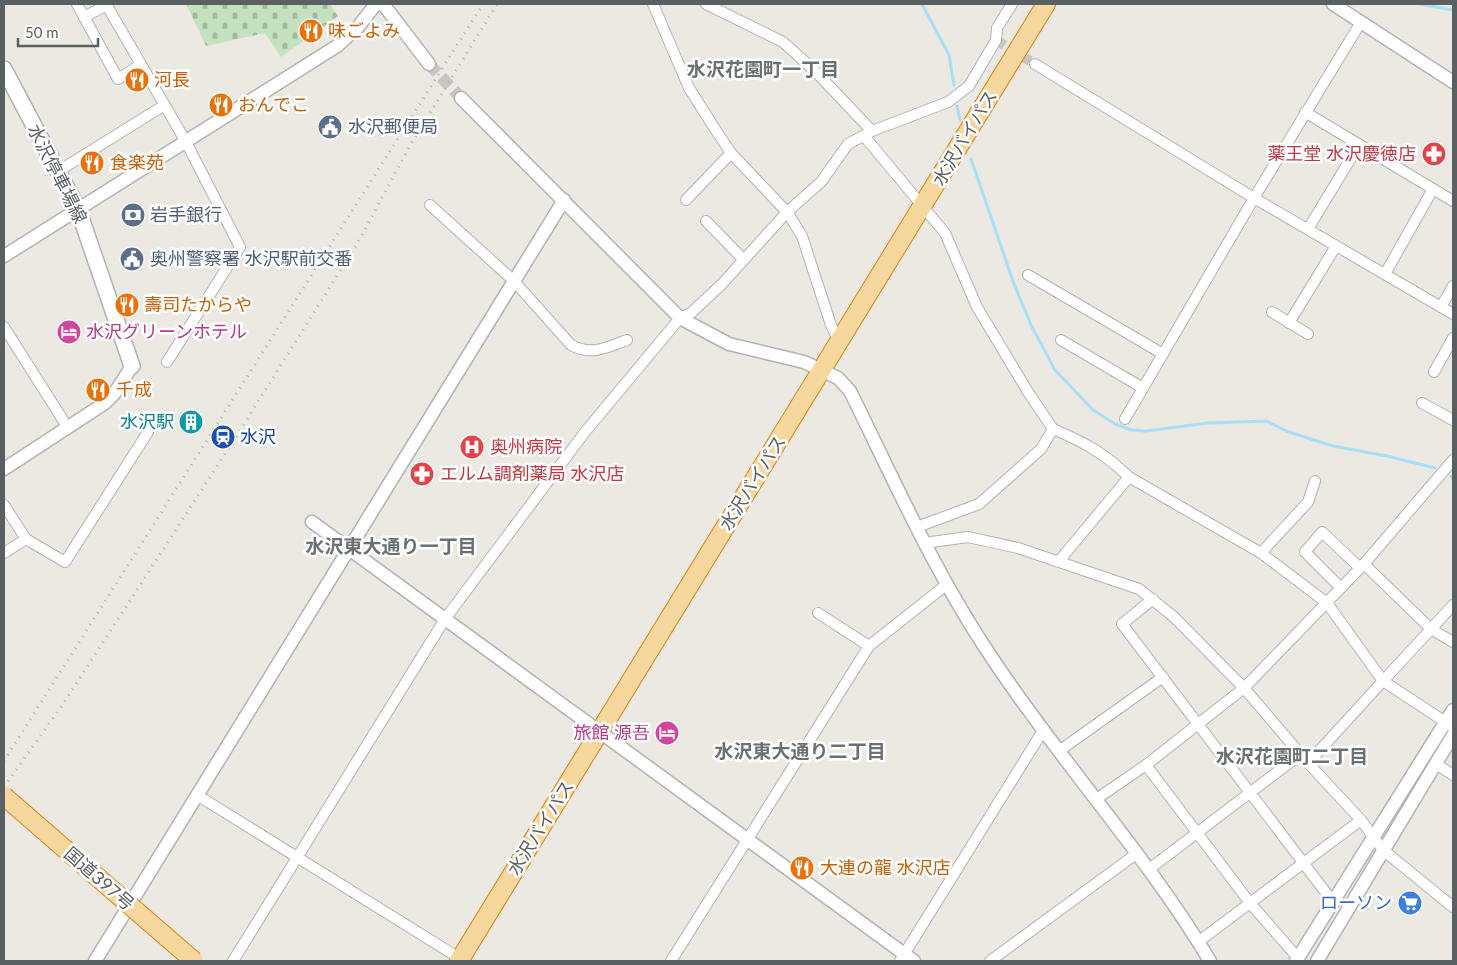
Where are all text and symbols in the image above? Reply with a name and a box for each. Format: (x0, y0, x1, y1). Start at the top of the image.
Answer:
scale bar (18, 15, 98, 47)
restaurant icon: 味ごよみ (298, 18, 324, 44)
place label: 味ごよみ (328, 19, 400, 41)
text: 50 m (25, 23, 59, 41)
district label: 水沢花園町一丁目 (687, 57, 839, 80)
restaurant icon: 河長 (124, 67, 150, 93)
place label: 河長 (154, 68, 190, 90)
street label: 水沢バイパス (927, 86, 1001, 189)
restaurant icon: おんでこ (208, 92, 234, 118)
place label: おんでこ (238, 93, 309, 115)
public building icon: 水沢郵便局 (317, 114, 343, 140)
place label: 水沢郵便局 (348, 115, 438, 137)
street label: 水沢停車場線 (24, 120, 92, 227)
pharmacy icon: 薬王堂 水沢慶徳店 (1421, 141, 1447, 167)
place label: 薬王堂 水沢慶徳店 (1267, 142, 1416, 164)
restaurant icon: 食楽苑 (79, 150, 105, 176)
place label: 食楽苑 (110, 151, 164, 173)
bank icon: 岩手銀行 (120, 202, 146, 228)
place label: 岩手銀行 (150, 203, 222, 225)
public building icon: 奥州警察署 水沢駅前交番 (119, 246, 145, 272)
place label: 奥州警察署 水沢駅前交番 (150, 247, 353, 269)
restaurant icon: 壽司たからや (114, 292, 140, 318)
place label: 壽司たからや (144, 293, 252, 315)
hotel icon: 水沢グリーンホテル (56, 319, 82, 345)
place label: 水沢グリーンホテル (86, 320, 247, 342)
restaurant icon: 千成 (85, 377, 111, 403)
place label: 千成 (116, 378, 152, 400)
building icon: 水沢駅 (178, 409, 204, 435)
place label: 水沢駅 (120, 410, 174, 432)
station icon: 水沢 (210, 424, 236, 450)
place label: 水沢 (240, 425, 276, 447)
street label: 水沢バイパス (714, 431, 790, 534)
hospital icon: 奥州病院 (459, 434, 485, 460)
place label: 奥州病院 (490, 435, 562, 457)
pharmacy icon: エルム調剤薬局 水沢店 (409, 461, 435, 487)
place label: エルム調剤薬局 水沢店 (440, 462, 624, 484)
district label: 水沢東大通り一丁目 (305, 534, 477, 557)
hotel icon: 旅館 源吾 (654, 720, 680, 746)
place label: 旅館 源吾 (573, 721, 650, 743)
district label: 水沢東大通り二丁目 (714, 739, 886, 762)
district label: 水沢花園町二丁目 (1216, 744, 1368, 767)
street label: 水沢バイパス (502, 776, 578, 879)
street label: 国道397号 (60, 842, 139, 915)
restaurant icon: 大連の龍 水沢店 (789, 855, 815, 881)
place label: 大連の龍 水沢店 (820, 856, 951, 878)
supermarket icon: ローソン (1397, 890, 1423, 916)
place label: ローソン (1320, 891, 1392, 913)

